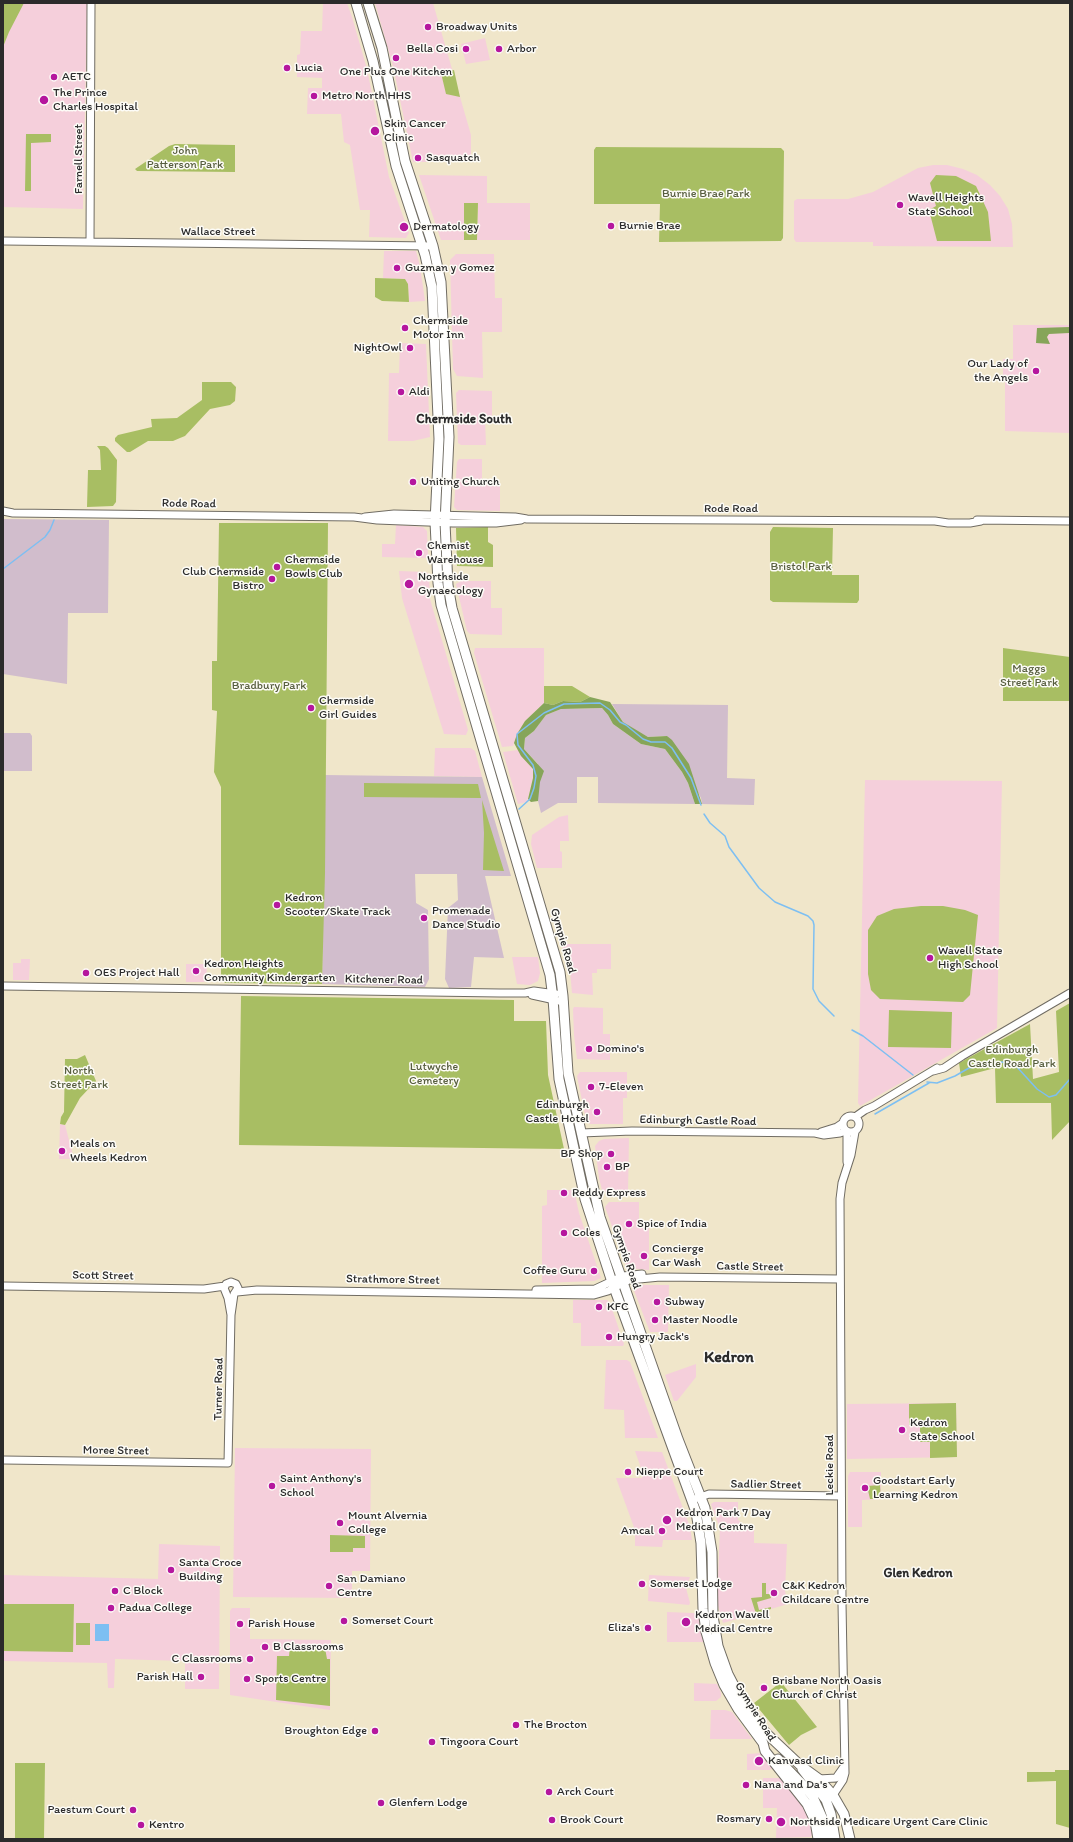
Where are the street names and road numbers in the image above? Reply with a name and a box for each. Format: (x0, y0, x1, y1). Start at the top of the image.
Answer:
street label: Farnell Street (72, 124, 86, 194)
street label: Wallace Street (181, 225, 255, 239)
street label: Rode Road (162, 496, 216, 512)
street label: Rode Road (704, 502, 758, 516)
street label: Gympie Road (547, 907, 579, 975)
street label: Kitchener Road (345, 972, 423, 988)
street label: Edinburgh Castle Road (639, 1113, 757, 1129)
street label: Gympie Road (608, 1223, 644, 1291)
street label: Castle Street (716, 1259, 784, 1275)
street label: Scott Street (72, 1268, 134, 1284)
street label: Strathmore Street (346, 1272, 440, 1288)
street label: Turner Road (211, 1358, 227, 1420)
street label: Leckie Road (823, 1435, 837, 1495)
street label: Moree Street (83, 1443, 149, 1459)
street label: Sadlier Street (730, 1477, 802, 1493)
street label: Gympie Road (731, 1680, 779, 1744)

